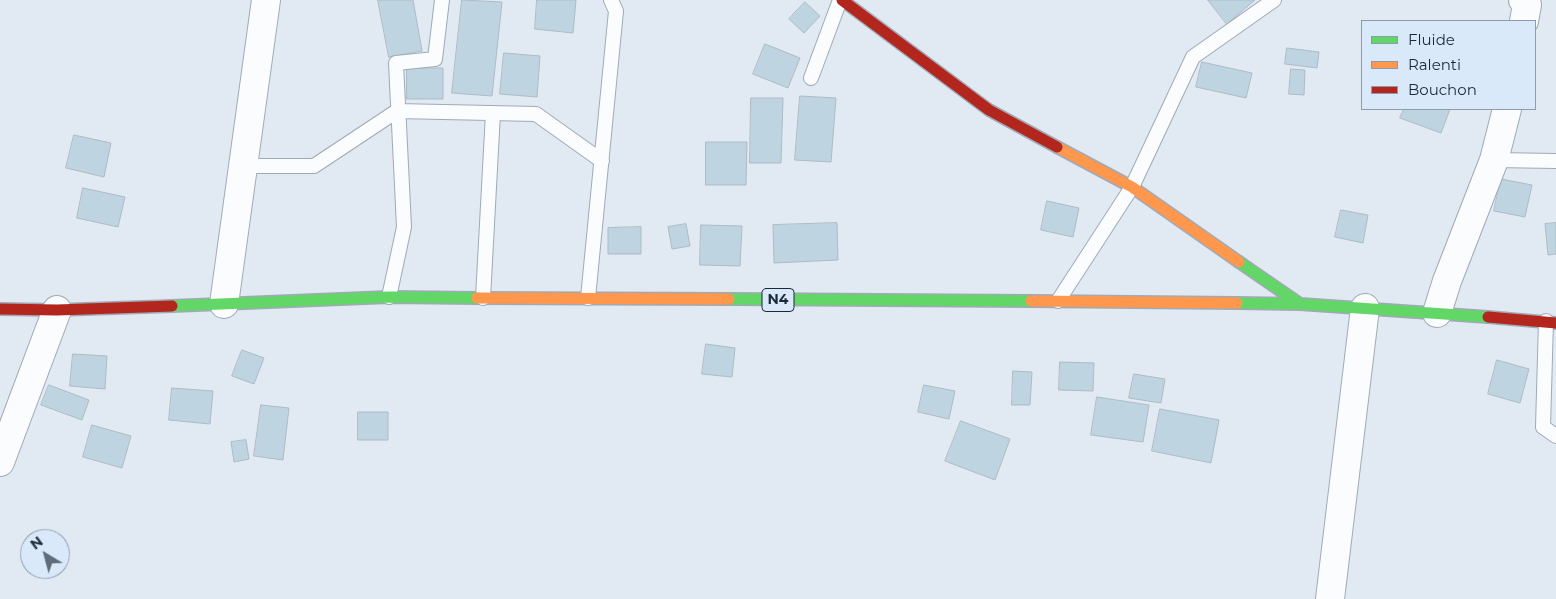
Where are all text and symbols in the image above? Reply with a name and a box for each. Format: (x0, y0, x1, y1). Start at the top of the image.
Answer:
legend (1361, 20, 1536, 110)
text: Fluide (1408, 30, 1455, 49)
text: Ralenti (1408, 55, 1461, 74)
text: Bouchon (1408, 80, 1477, 99)
road number: N4 (762, 288, 794, 312)
north arrow (20, 529, 70, 579)
text: N (27, 532, 47, 553)

